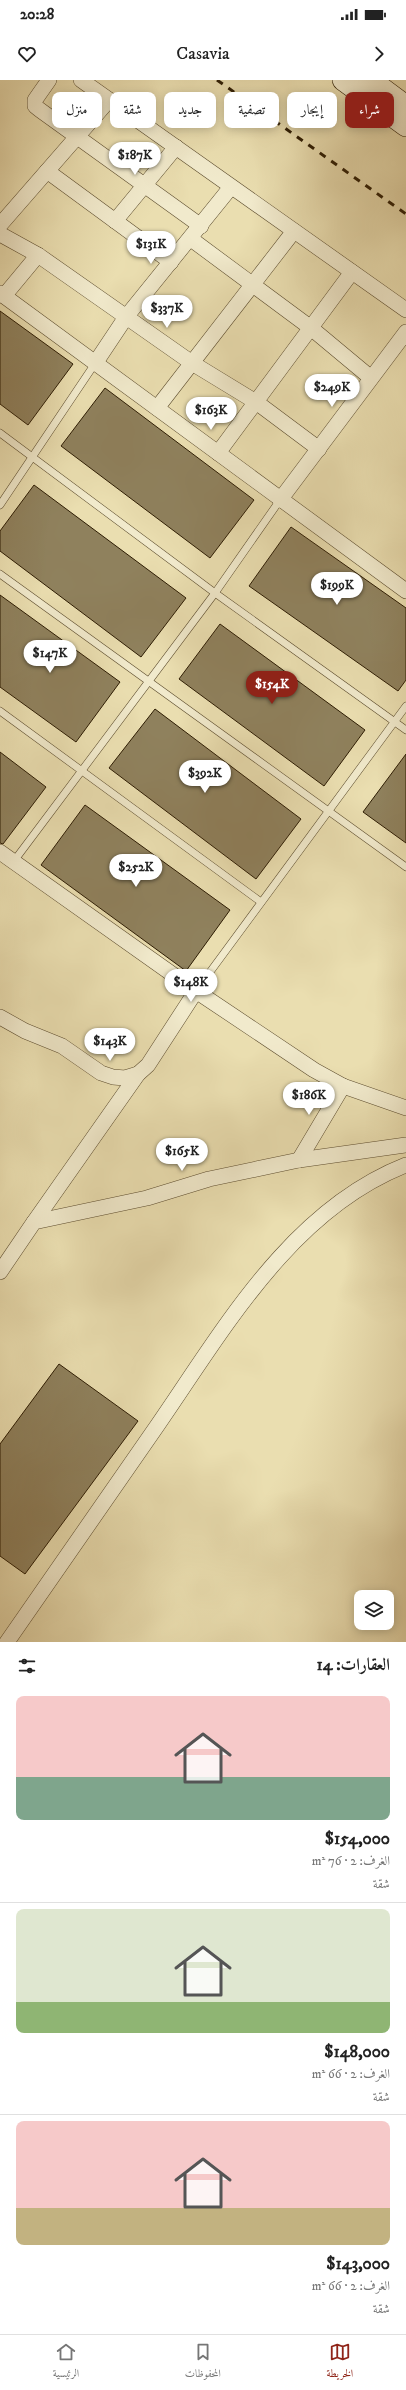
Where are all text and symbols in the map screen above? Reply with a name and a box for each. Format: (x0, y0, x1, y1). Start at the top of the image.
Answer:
text: 20:28 (20, 5, 54, 24)
icon: heart (16, 43, 38, 65)
text: Casavia (176, 43, 230, 65)
icon: forward (368, 43, 390, 65)
chip: منزل (52, 92, 102, 128)
chip: شقة (110, 92, 156, 128)
chip: جديد (164, 92, 216, 128)
chip: تصفية (224, 92, 279, 128)
chip: إيجار (287, 92, 337, 128)
chip: شراء (345, 92, 394, 128)
pin: $187K (107, 142, 163, 176)
text: $187K (118, 147, 152, 163)
pin: $131K (123, 231, 179, 265)
text: $131K (136, 236, 166, 252)
pin: $337K (139, 295, 195, 329)
text: $337K (151, 300, 183, 316)
pin: $249K (304, 374, 360, 408)
text: $249K (314, 379, 350, 395)
pin: $163K (183, 397, 239, 431)
text: $163K (195, 402, 227, 418)
pin: $199K (309, 572, 365, 606)
text: $199K (320, 577, 354, 593)
pin: $147K (22, 640, 78, 674)
text: $147K (33, 645, 67, 661)
pin: $154K (244, 671, 300, 705)
text: $154K (255, 676, 289, 692)
pin: $392K (177, 760, 233, 794)
text: $392K (188, 765, 222, 781)
pin: $252K (108, 854, 164, 888)
text: $252K (118, 859, 154, 875)
pin: $148K (163, 969, 219, 1003)
text: $148K (174, 974, 209, 990)
pin: $143K (82, 1028, 138, 1062)
text: $143K (93, 1033, 127, 1049)
pin: $186K (281, 1082, 337, 1116)
text: $186K (292, 1087, 326, 1103)
pin: $165K (154, 1138, 210, 1172)
text: $165K (165, 1143, 199, 1159)
map controls (354, 1590, 394, 1630)
button: layers (354, 1590, 394, 1630)
text: العقارات: 14 (316, 1654, 390, 1676)
icon: filters (16, 1655, 38, 1677)
icon: home (167, 1722, 239, 1794)
text: $154,000 (325, 1828, 390, 1850)
text: الغرف: 2 · 76 m² (312, 1853, 390, 1869)
text: شقة (373, 1876, 390, 1892)
icon: home (167, 1935, 239, 2007)
text: $148,000 (324, 2041, 390, 2063)
text: الغرف: 2 · 66 m² (312, 2066, 390, 2082)
text: شقة (373, 2089, 390, 2105)
icon: home (167, 2147, 239, 2219)
text: $143,000 (326, 2253, 390, 2275)
text: الغرف: 2 · 66 m² (312, 2278, 390, 2294)
text: شقة (373, 2301, 390, 2317)
tab: الرئيسية (53, 2341, 79, 2384)
tab: المحفوظات (185, 2341, 221, 2384)
tab: الخريطة (326, 2341, 353, 2384)

